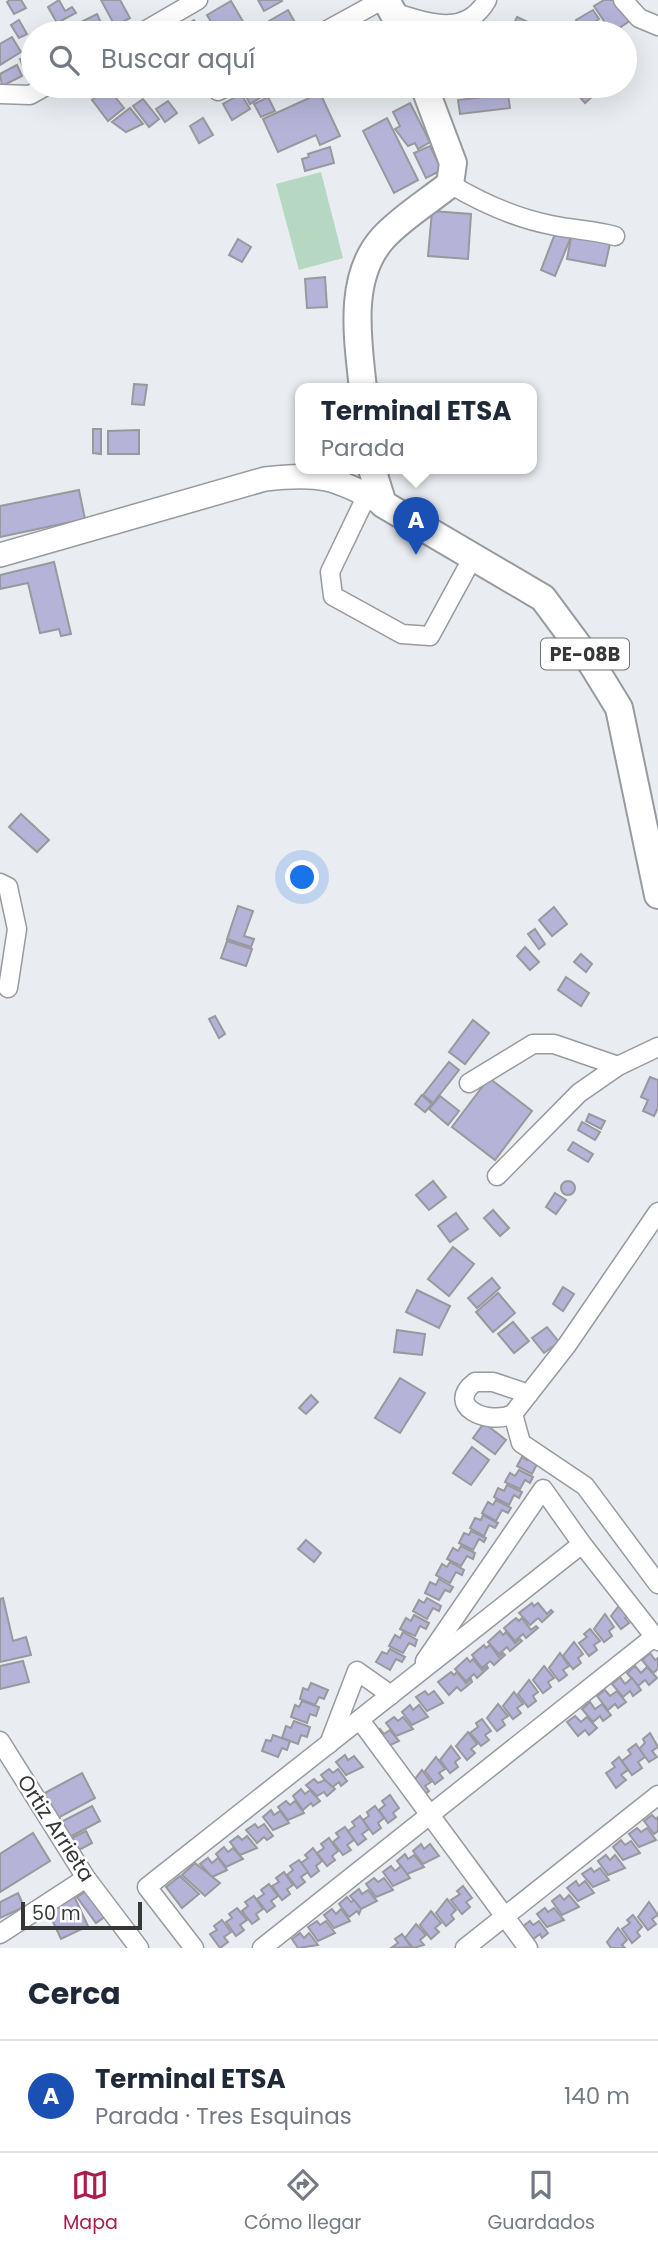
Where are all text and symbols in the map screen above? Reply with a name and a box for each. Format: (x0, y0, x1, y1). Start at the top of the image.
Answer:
search box (21, 21, 637, 98)
icon: search (45, 41, 83, 79)
text: Buscar aquí (101, 41, 255, 77)
popup (295, 383, 537, 474)
text: Terminal ETSA (321, 393, 511, 429)
text: Parada (321, 432, 405, 464)
pin: A (393, 497, 439, 555)
road number: PE-08B (541, 638, 629, 670)
your location (285, 860, 319, 894)
street label: Ortiz Arrieta (11, 1769, 101, 1887)
scale bar (21, 1899, 142, 1931)
text: 50 m (32, 1900, 81, 1927)
text: Cerca (28, 1972, 121, 2015)
text: Terminal ETSA (95, 2061, 286, 2097)
text: A (43, 2080, 59, 2112)
text: 140 m (564, 2080, 630, 2112)
text: Parada · Tres Esquinas (95, 2100, 352, 2132)
tab: Mapa (63, 2166, 118, 2237)
tab: Cómo llegar (244, 2166, 361, 2237)
tab: Guardados (487, 2166, 595, 2237)

